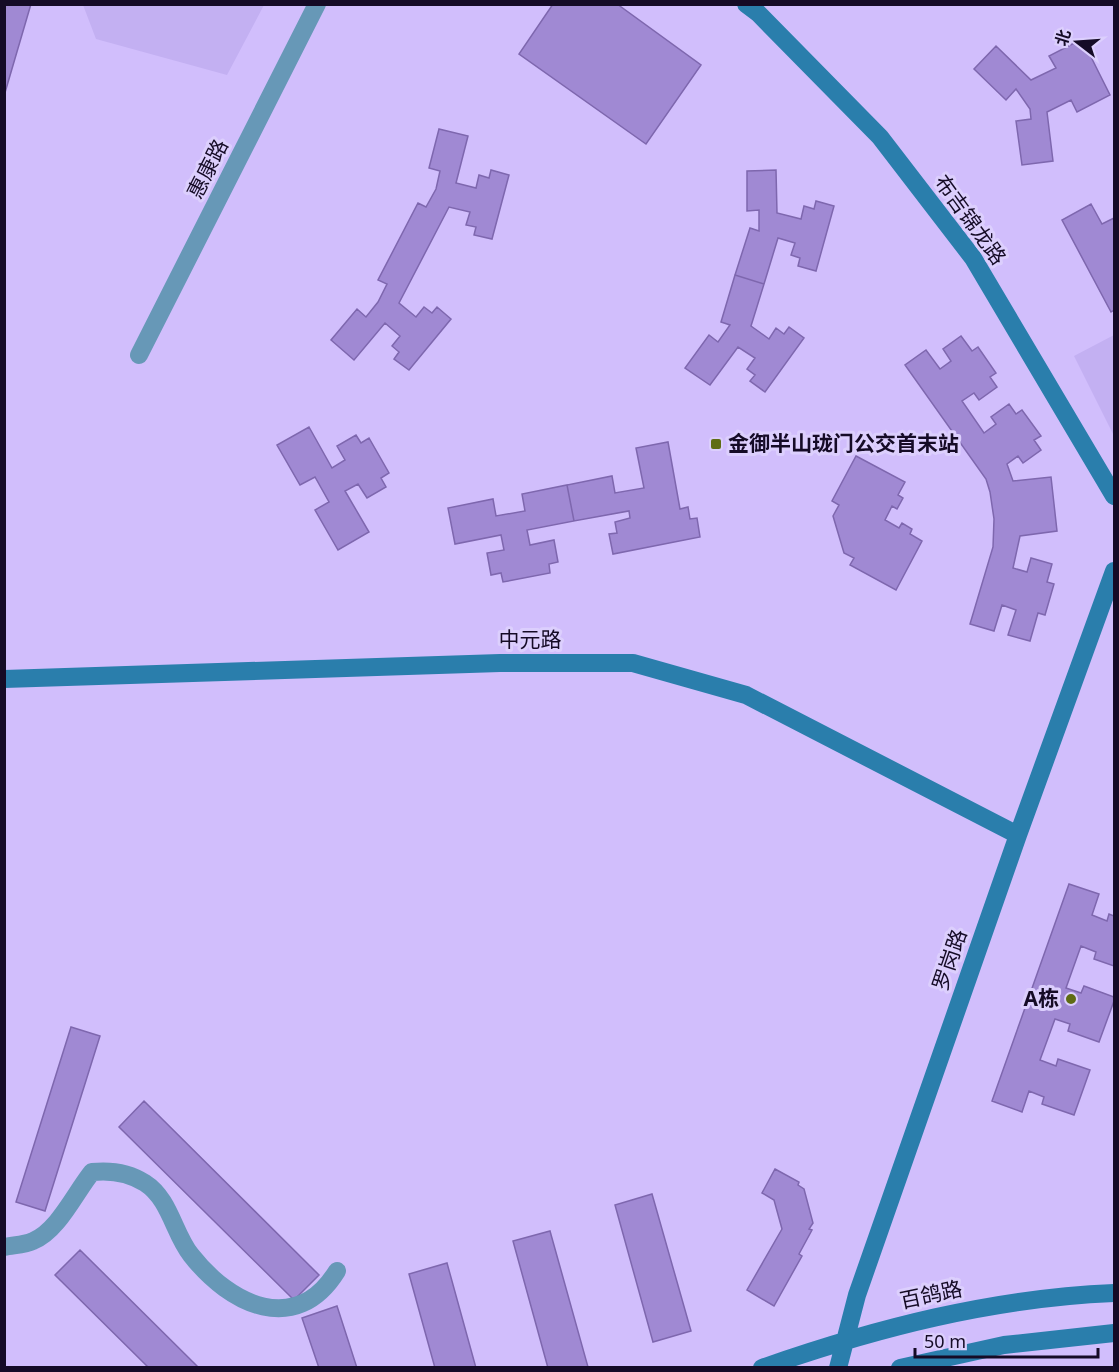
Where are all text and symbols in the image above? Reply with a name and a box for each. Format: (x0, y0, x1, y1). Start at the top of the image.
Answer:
north arrow (1047, 12, 1107, 72)
text: 北 (1050, 27, 1076, 48)
street label: 惠康路 (180, 134, 234, 203)
street label: 布吉锦龙路 (929, 169, 1013, 270)
place label: 金御半山珑门公交首末站 (728, 429, 959, 457)
marker: 金御半山珑门公交首末站 (709, 437, 723, 451)
street label: 中元路 (499, 625, 562, 653)
street label: 罗岗路 (926, 925, 973, 994)
place label: A栋 (1023, 984, 1059, 1012)
marker: A栋 (1064, 992, 1078, 1006)
street label: 百鸽路 (897, 1274, 965, 1314)
scale bar (915, 1321, 1098, 1359)
text: 50 m (924, 1329, 966, 1353)

